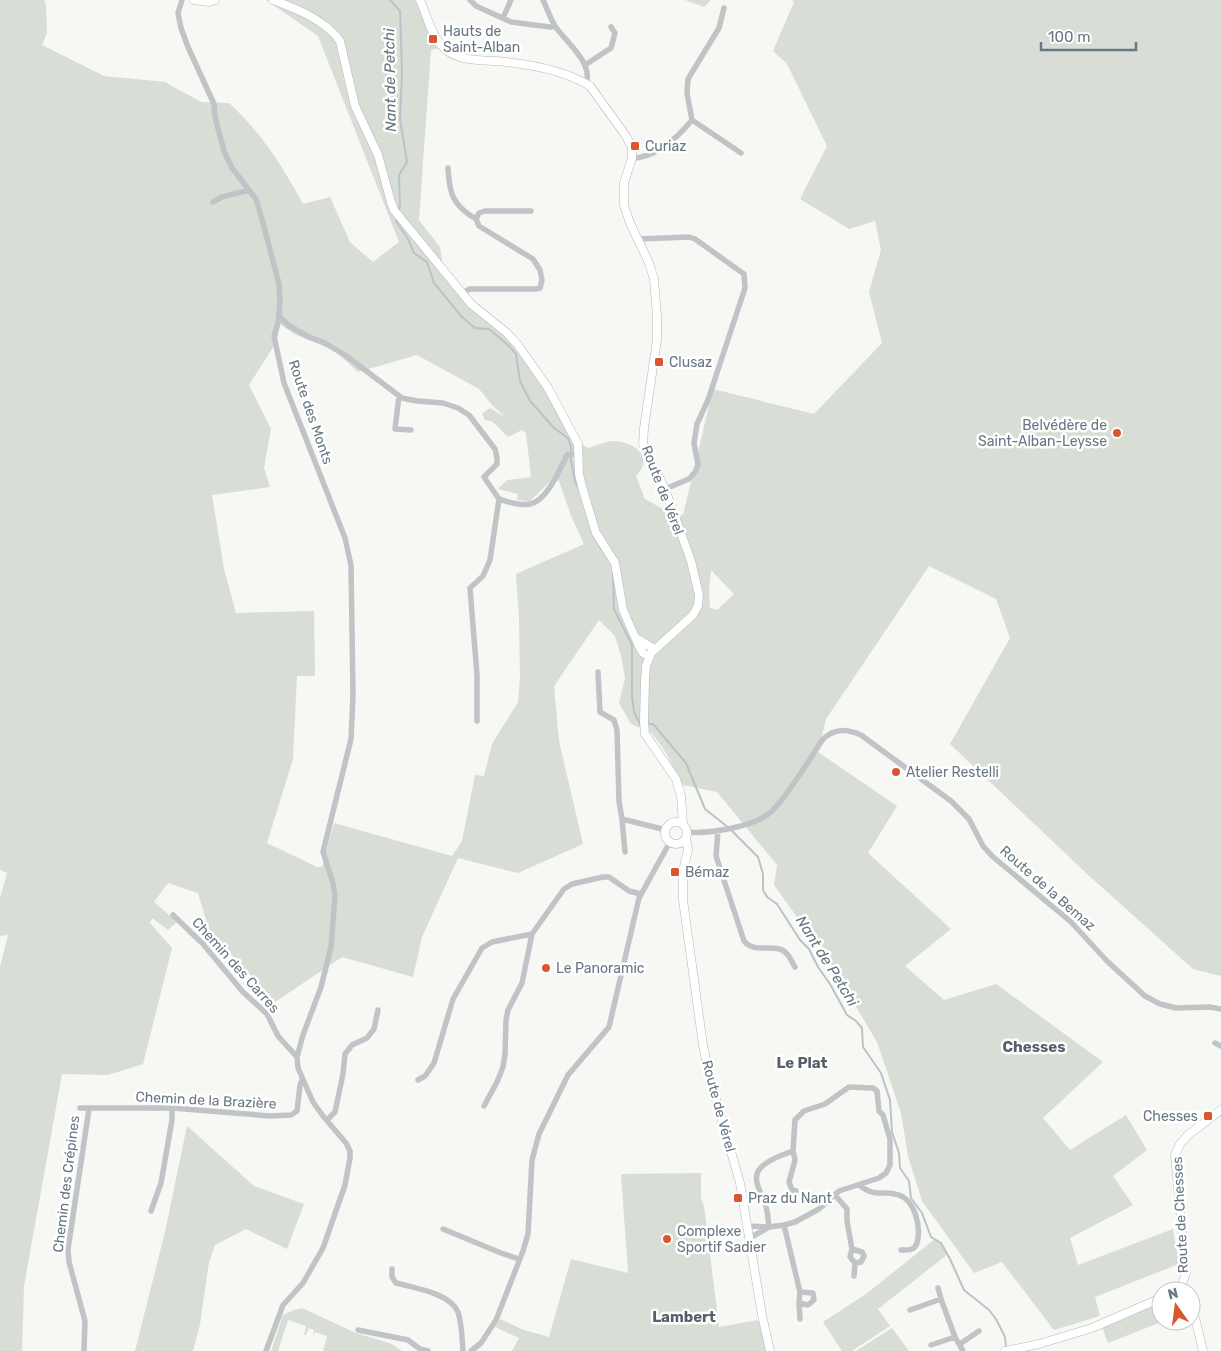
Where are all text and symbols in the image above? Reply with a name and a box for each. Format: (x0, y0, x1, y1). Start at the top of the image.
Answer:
scale bar (1041, 20, 1136, 52)
place label: Hauts de Saint-Alban (443, 23, 520, 56)
water label: Nant de Petchi (380, 28, 400, 132)
text: 100 m (1048, 28, 1090, 46)
marker: Hauts de Saint-Alban (427, 33, 439, 45)
place label: Curiaz (645, 138, 686, 155)
marker: Curiaz (629, 140, 641, 152)
place label: Clusaz (669, 354, 712, 371)
marker: Clusaz (653, 356, 665, 368)
street label: Route des Monts (285, 358, 336, 467)
place label: Belvédère de Saint-Alban-Leysse (978, 417, 1107, 450)
marker: Belvédère de Saint-Alban-Leysse (1111, 427, 1123, 439)
street label: Route de Vérel (638, 443, 687, 537)
place label: Atelier Restelli (906, 764, 999, 781)
marker: Atelier Restelli (890, 766, 902, 778)
street label: Route de la Bemaz (996, 842, 1099, 934)
place label: Bémaz (685, 864, 730, 881)
marker: Bémaz (669, 866, 681, 878)
water label: Nant de Petchi (792, 912, 862, 1010)
street label: Chemin des Carres (188, 914, 283, 1017)
place label: Le Panoramic (556, 960, 645, 977)
marker: Le Panoramic (540, 962, 552, 974)
district label: Chesses (1003, 1038, 1066, 1056)
district label: Le Plat (776, 1054, 828, 1072)
street label: Route de Vérel (698, 1058, 739, 1154)
street label: Chemin de la Brazière (135, 1088, 277, 1113)
place label: Chesses (1143, 1108, 1198, 1125)
marker: Chesses (1202, 1110, 1214, 1122)
street label: Chemin des Crépines (50, 1115, 83, 1253)
street label: Route de Chesses (1169, 1156, 1192, 1274)
place label: Praz du Nant (748, 1190, 833, 1207)
marker: Praz du Nant (732, 1192, 744, 1204)
place label: Complexe Sportif Sadier (677, 1223, 767, 1256)
marker: Complexe Sportif Sadier (661, 1233, 673, 1245)
north arrow (1151, 1281, 1201, 1331)
text: N (1166, 1284, 1180, 1303)
district label: Lambert (652, 1308, 716, 1326)

